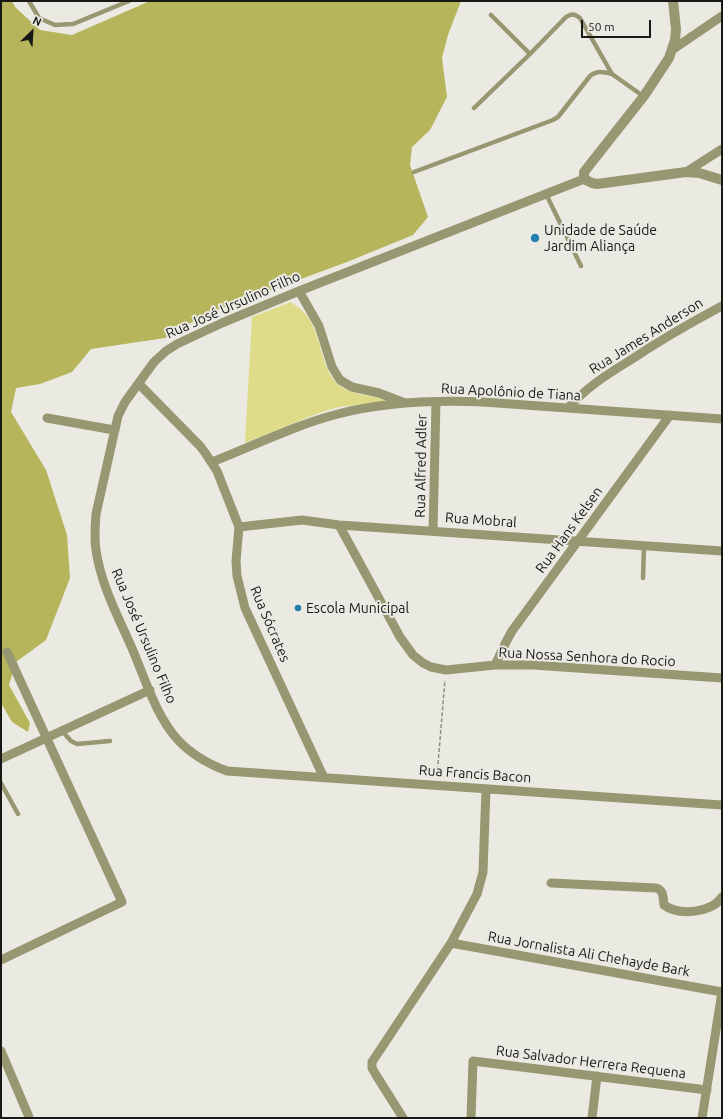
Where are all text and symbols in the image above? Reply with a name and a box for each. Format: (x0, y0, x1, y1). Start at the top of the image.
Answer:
north arrow (12, 12, 52, 52)
scale bar (583, 12, 653, 38)
text: N (31, 14, 43, 28)
text: 50 m (588, 20, 615, 33)
place label: Unidade de Saúde Jardim Aliança (544, 222, 657, 254)
marker: Unidade de Saúde Jardim Aliança (529, 232, 541, 244)
street label: Rua José Ursulino Filho (163, 268, 303, 342)
street label: Rua James Anderson (586, 294, 706, 378)
street label: Rua Apolônio de Tiana (441, 380, 581, 404)
street label: Rua Alfred Adler (412, 414, 430, 518)
street label: Rua Hans Kelsen (532, 483, 606, 577)
street label: Rua Mobral (445, 509, 517, 531)
street label: Rua José Ursulino Filho (108, 566, 180, 706)
street label: Rua Sócrates (246, 583, 294, 665)
place label: Escola Municipal (306, 600, 409, 616)
marker: Escola Municipal (293, 603, 303, 613)
street label: Rua Nossa Senhora do Rocio (498, 644, 676, 670)
street label: Rua Francis Bacon (418, 762, 532, 786)
street label: Rua Jornalista Ali Chehayde Bark (487, 928, 691, 980)
street label: Rua Salvador Herrera Requena (495, 1042, 687, 1082)

